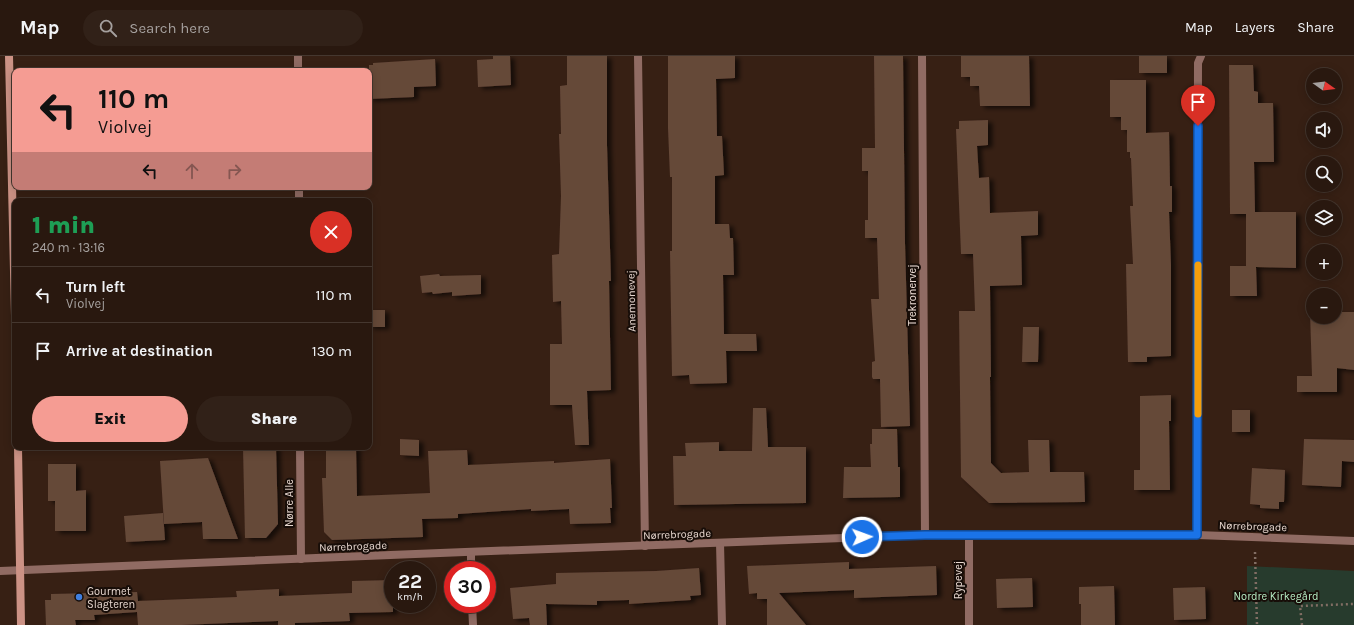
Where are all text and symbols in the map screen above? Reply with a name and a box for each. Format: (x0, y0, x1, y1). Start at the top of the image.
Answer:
search box (83, 10, 363, 46)
text: Map (20, 17, 59, 39)
icon: search (97, 17, 119, 39)
text: Search here (129, 19, 210, 37)
text: Map (1185, 19, 1213, 36)
text: Layers (1235, 19, 1275, 36)
text: Share (1297, 19, 1334, 36)
north arrow (1306, 68, 1342, 104)
map controls (1306, 68, 1342, 324)
text: 110 m (98, 82, 169, 115)
icon: left (32, 84, 84, 136)
pin (1181, 85, 1215, 126)
icon: arrive (1187, 91, 1209, 113)
button: sound (1306, 112, 1342, 148)
text: Violvej (98, 116, 152, 138)
button: search (1306, 156, 1342, 192)
icon: left (139, 160, 161, 182)
icon: ahead (181, 160, 203, 182)
icon: right (223, 160, 245, 182)
button: layers (1306, 200, 1342, 236)
text: 1 min (32, 211, 95, 239)
button: close (310, 211, 352, 253)
text: 240 m · 13:16 (32, 240, 105, 255)
button: + (1306, 244, 1342, 280)
street label: Trekronervej (906, 264, 919, 326)
street label: Anemonevej (624, 270, 639, 332)
text: Turn left (66, 278, 125, 296)
icon: left (32, 284, 54, 306)
text: 110 m (316, 286, 352, 304)
button: − (1306, 288, 1342, 324)
text: Violvej (66, 296, 105, 311)
icon: arrive (32, 340, 54, 362)
text: Arrive at destination (66, 342, 213, 360)
text: 130 m (312, 342, 352, 360)
button: Exit (32, 396, 188, 442)
button: Share (196, 396, 352, 442)
street label: Nørre Alle (283, 479, 296, 527)
position arrow (841, 516, 883, 558)
street label: Nørrebrogade (1219, 519, 1288, 534)
street label: Nørrebrogade (643, 527, 712, 542)
street label: Nørrebrogade (319, 539, 388, 554)
speed limit sign: 30 (444, 561, 496, 613)
street label: Rypevej (952, 561, 965, 599)
text: 22 (398, 570, 422, 593)
place label: Gourmet Slagteren (87, 585, 135, 611)
park label: Nordre Kirkegård (1234, 590, 1318, 603)
text: km/h (397, 591, 423, 603)
marker: Gourmet Slagteren (74, 592, 84, 602)

